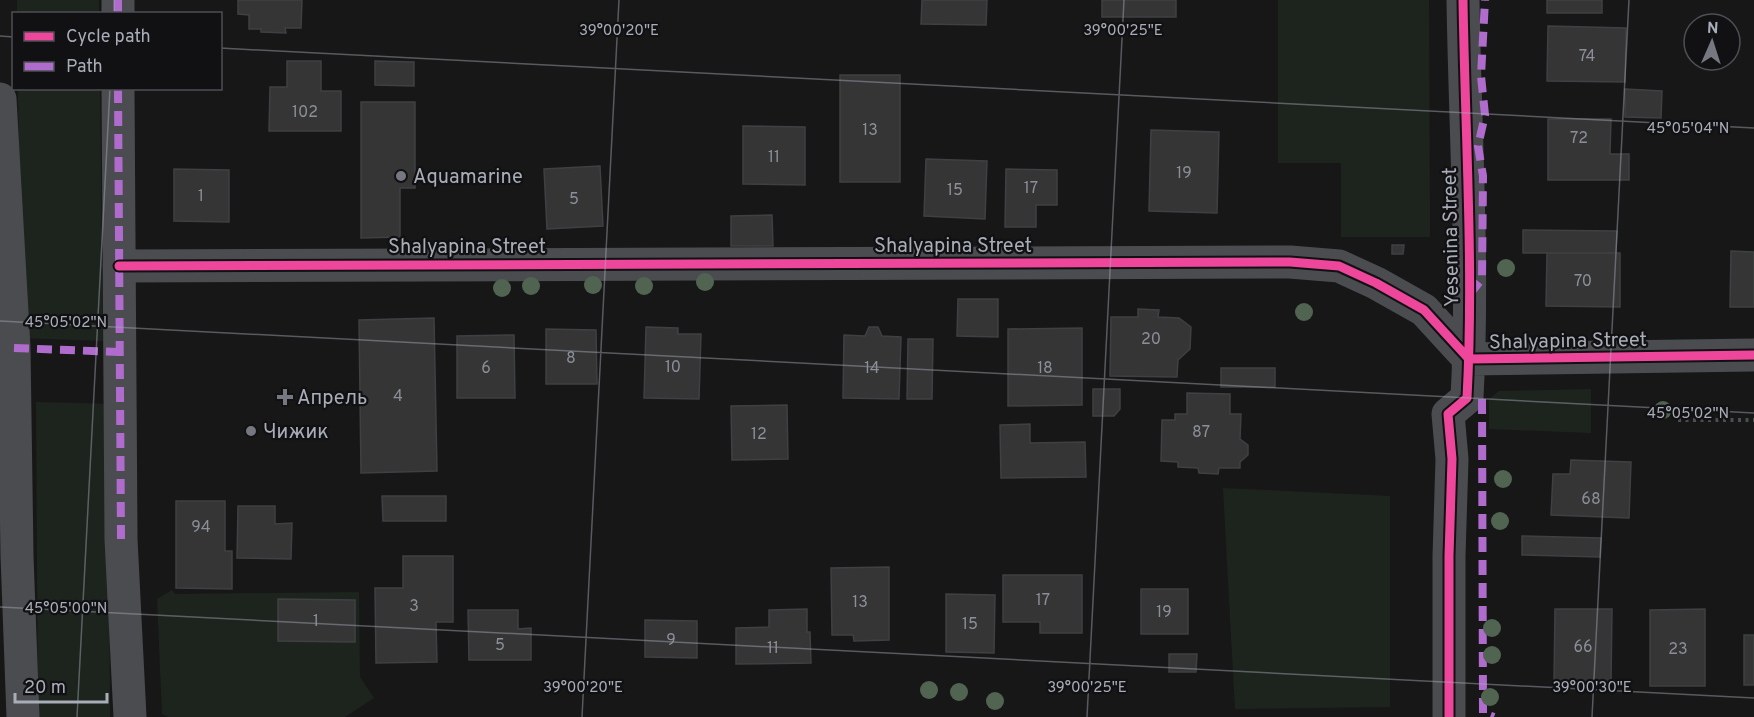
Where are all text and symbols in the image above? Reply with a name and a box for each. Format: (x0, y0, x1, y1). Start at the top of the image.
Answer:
legend (12, 12, 222, 90)
north arrow (1682, 12, 1742, 72)
text: N (1706, 19, 1719, 39)
text: 39°00'20"E (579, 22, 659, 41)
text: 39°00'25"E (1083, 22, 1163, 41)
text: Cycle path (66, 26, 151, 49)
house number: 74 (1579, 47, 1595, 67)
text: Path (66, 56, 103, 79)
house number: 102 (292, 103, 318, 123)
text: 45°05'04"N (1647, 120, 1729, 139)
house number: 13 (862, 121, 878, 141)
house number: 72 (1570, 129, 1588, 149)
house number: 11 (768, 148, 780, 168)
house number: 19 (1176, 164, 1192, 184)
place label: Aquamarine (413, 165, 523, 191)
street label: Yesenina Street (1438, 167, 1466, 307)
marker: Aquamarine (394, 169, 408, 183)
house number: 17 (1024, 179, 1038, 199)
house number: 15 (947, 181, 963, 201)
house number: 1 (198, 187, 204, 207)
house number: 5 (569, 190, 579, 210)
street label: Shalyapina Street (874, 234, 1032, 260)
street label: Shalyapina Street (388, 235, 546, 261)
house number: 70 (1574, 272, 1592, 292)
text: 45°05'02"N (25, 314, 107, 333)
street label: Shalyapina Street (1489, 328, 1647, 356)
house number: 20 (1141, 330, 1161, 350)
house number: 8 (566, 349, 576, 369)
house number: 10 (665, 358, 681, 378)
house number: 6 (481, 359, 491, 379)
house number: 14 (864, 359, 880, 379)
house number: 18 (1037, 359, 1053, 379)
place label: Апрель (297, 386, 367, 412)
house number: 4 (393, 387, 403, 407)
marker: Апрель (278, 390, 292, 404)
text: 45°05'02"N (1647, 405, 1729, 424)
place label: Чижик (263, 420, 329, 446)
house number: 87 (1192, 423, 1210, 443)
marker: Чижик (244, 424, 258, 438)
house number: 12 (751, 425, 767, 445)
house number: 68 (1581, 490, 1601, 510)
house number: 94 (191, 518, 211, 538)
house number: 17 (1036, 591, 1050, 611)
house number: 13 (852, 593, 868, 613)
house number: 3 (409, 597, 419, 617)
text: 45°05'00"N (25, 600, 107, 619)
house number: 19 (1156, 603, 1172, 623)
house number: 1 (313, 612, 319, 632)
house number: 15 (962, 615, 978, 635)
house number: 9 (666, 631, 676, 651)
house number: 5 (495, 636, 505, 656)
house number: 66 (1573, 638, 1593, 658)
house number: 11 (767, 639, 779, 659)
house number: 23 (1668, 640, 1688, 660)
scale bar (15, 666, 106, 704)
text: 20 m (24, 677, 66, 700)
text: 39°00'20"E (543, 679, 623, 698)
text: 39°00'25"E (1047, 679, 1127, 698)
text: 39°00'30"E (1552, 679, 1632, 698)

